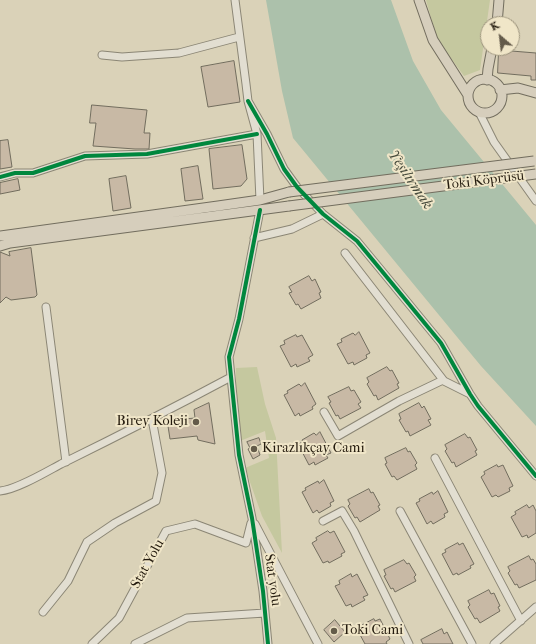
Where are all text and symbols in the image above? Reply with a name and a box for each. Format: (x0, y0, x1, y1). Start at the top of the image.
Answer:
north arrow (480, 16, 520, 56)
text: K (488, 18, 501, 33)
water label: Yeşilırmak (384, 147, 436, 213)
street label: Toki Köprüsü (443, 168, 525, 194)
place label: Birey Koleji (116, 414, 188, 430)
marker: Birey Koleji (191, 417, 201, 427)
place label: Kirazlıkçay Cami (262, 441, 365, 457)
marker: Kirazlıkçay Cami (249, 444, 259, 454)
street label: Stat Yolu (128, 536, 168, 592)
street label: Stat yolu (260, 553, 284, 607)
place label: Toki Cami (342, 623, 403, 639)
marker: Toki Cami (329, 626, 339, 636)

